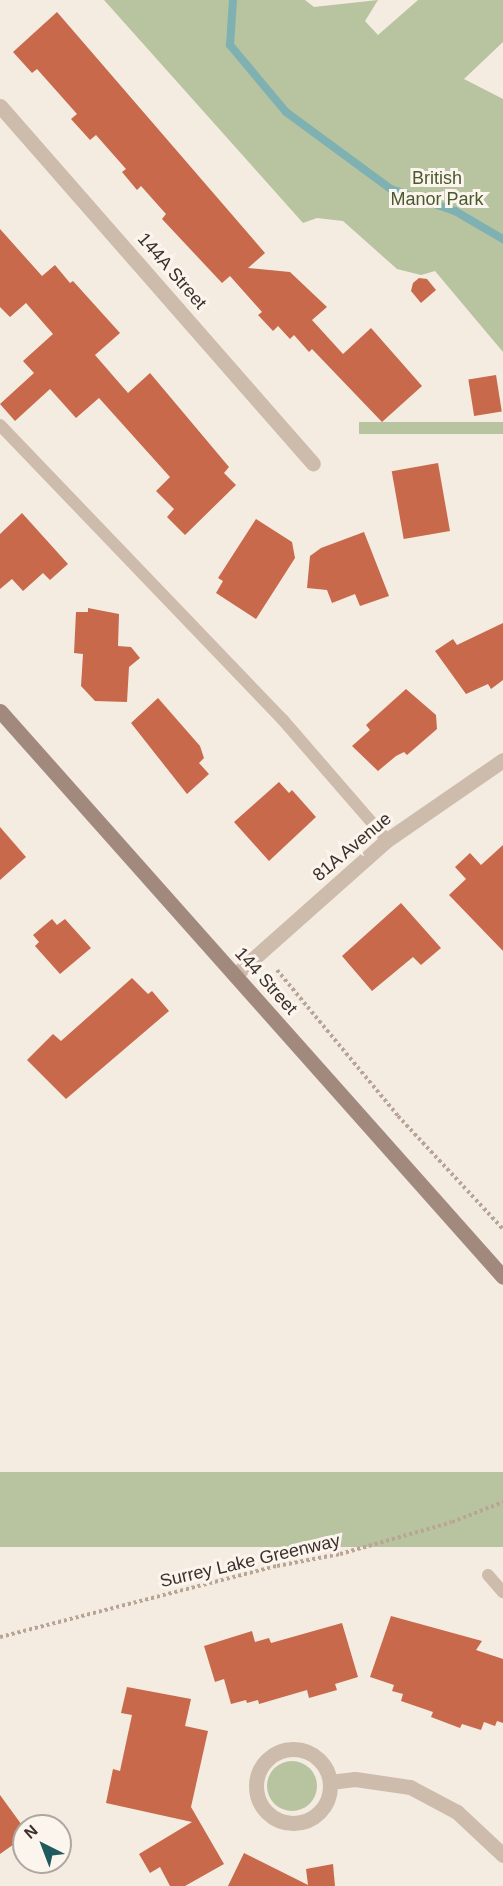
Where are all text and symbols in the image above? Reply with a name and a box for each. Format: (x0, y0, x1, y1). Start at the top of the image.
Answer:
park label: British Manor Park (390, 168, 484, 210)
street label: 144A Street (133, 228, 211, 314)
street label: 81A Avenue (308, 807, 396, 887)
street label: 144 Street (230, 943, 302, 1019)
street label: Surrey Lake Greenway (158, 1530, 342, 1592)
north arrow (12, 1814, 72, 1874)
text: N (21, 1822, 41, 1842)

